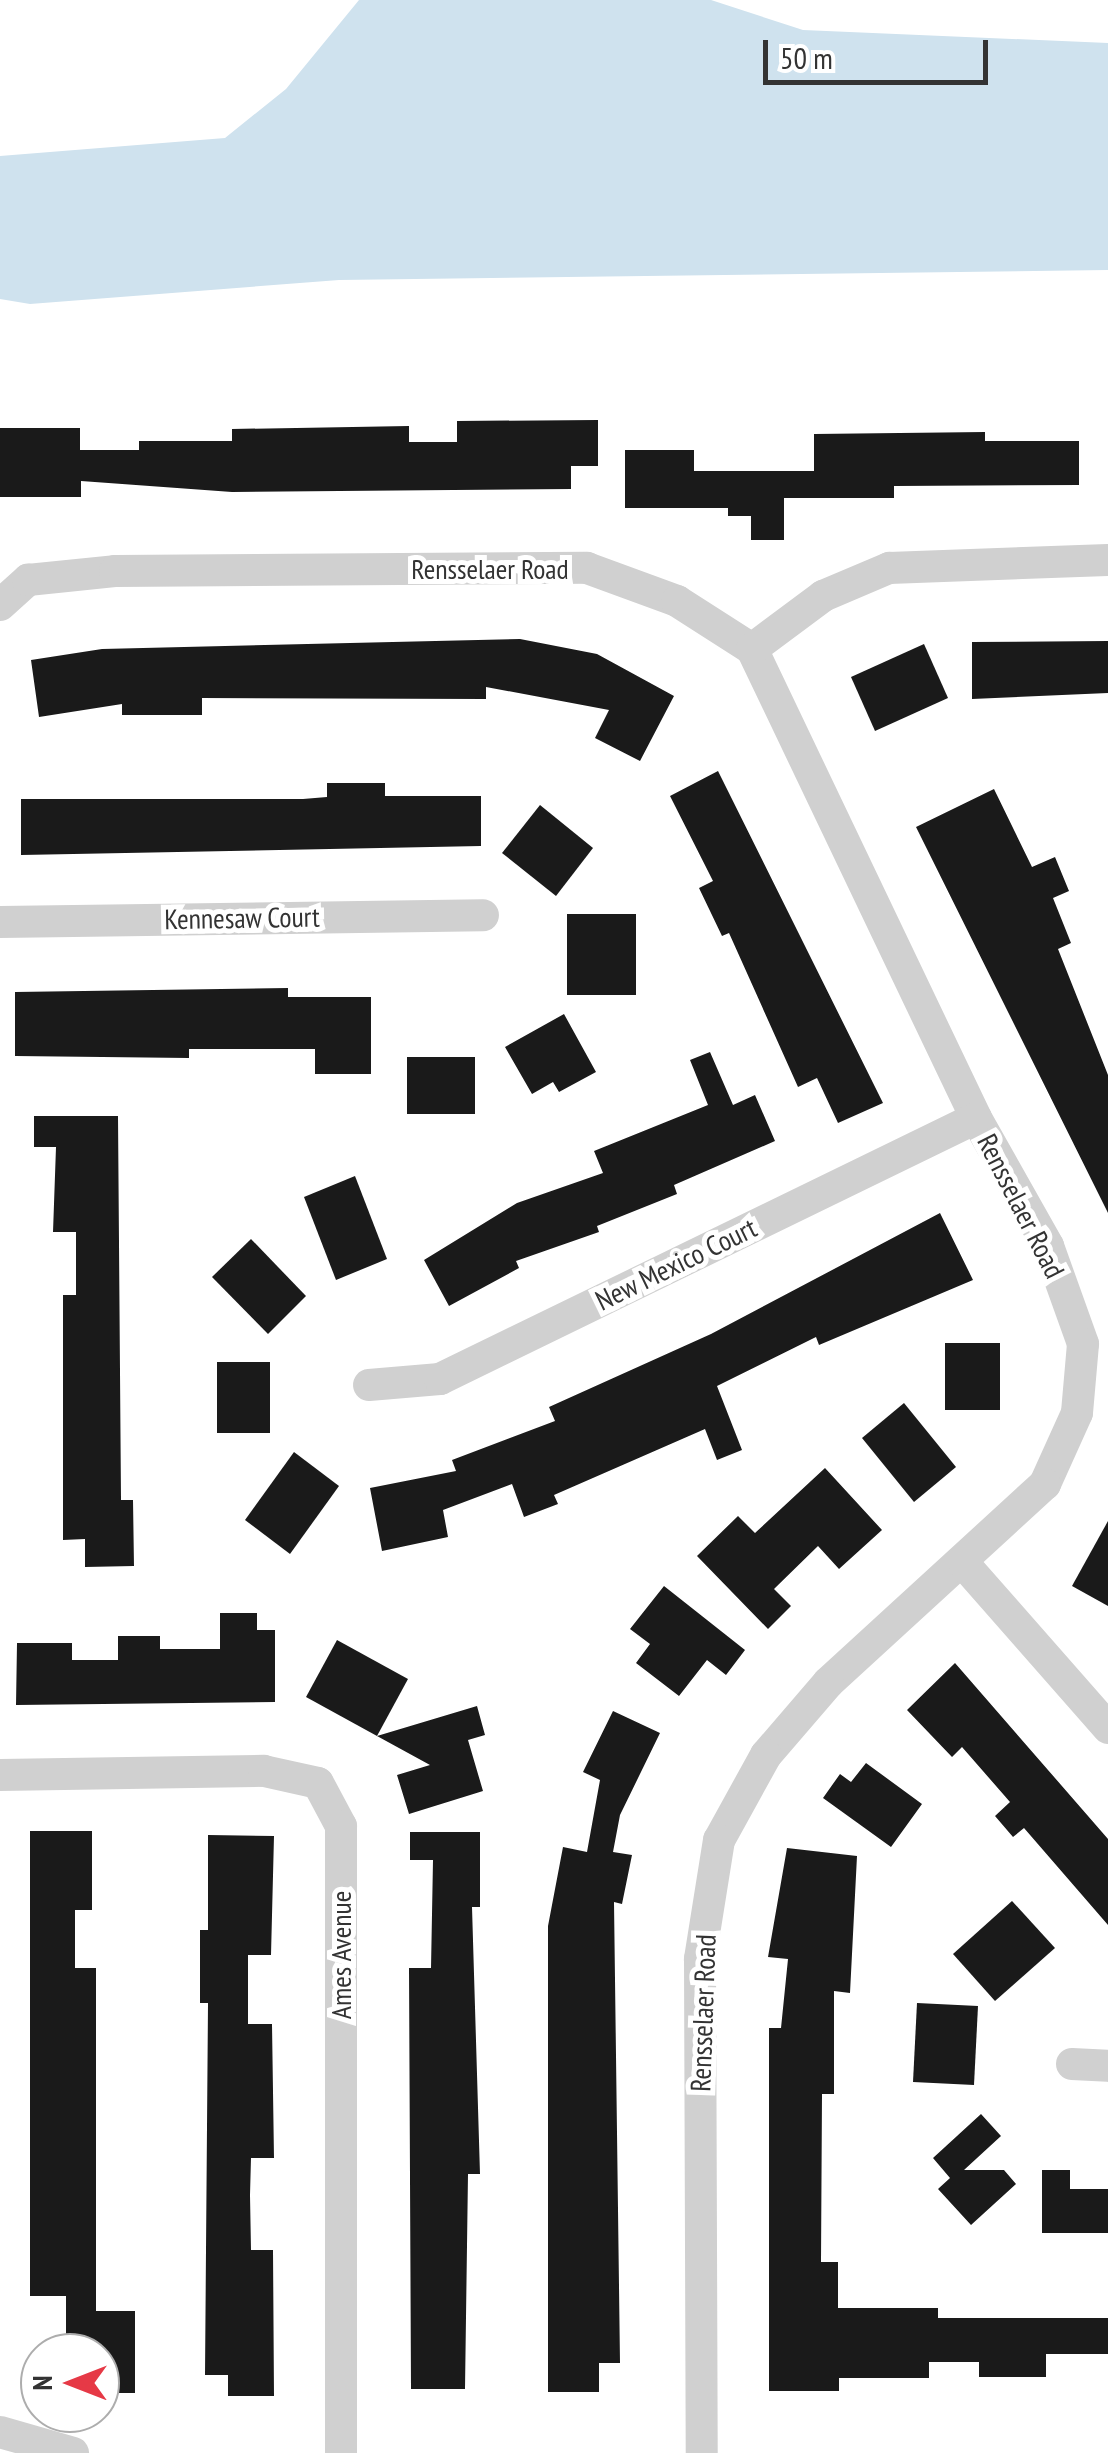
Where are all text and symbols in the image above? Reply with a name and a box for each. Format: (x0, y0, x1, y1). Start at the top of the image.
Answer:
scale bar (768, 20, 993, 82)
text: 50 m (780, 38, 833, 77)
street label: Rensselaer Road (411, 552, 569, 586)
street label: Kennesaw Court (164, 900, 320, 936)
street label: Rensselaer Road (970, 1128, 1072, 1284)
street label: New Mexico Court (590, 1210, 762, 1318)
street label: Ames Avenue (324, 1890, 358, 2020)
street label: Rensselaer Road (683, 1934, 723, 2092)
north arrow (20, 2333, 120, 2433)
text: N (23, 2375, 60, 2391)

